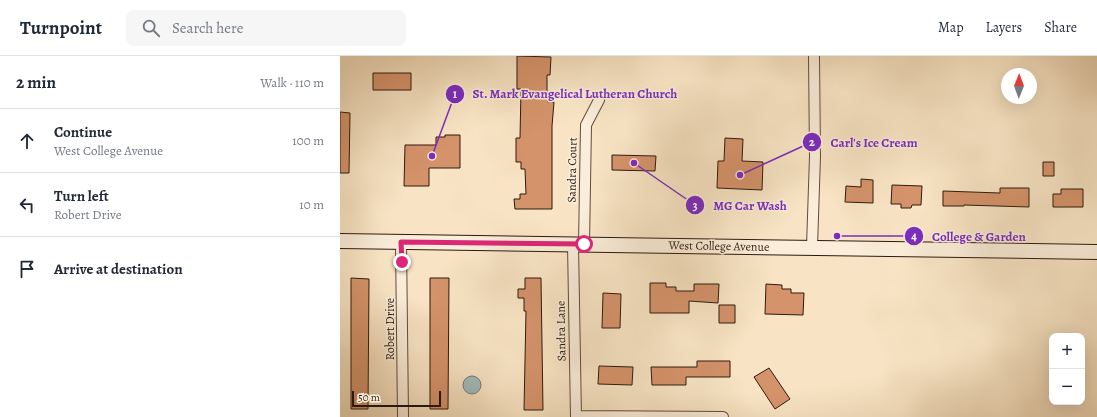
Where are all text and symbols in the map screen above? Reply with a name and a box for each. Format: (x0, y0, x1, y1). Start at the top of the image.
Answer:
search box (126, 10, 406, 46)
text: Turnpoint (20, 15, 102, 41)
icon: search (140, 17, 162, 39)
text: Search here (172, 18, 243, 38)
text: Map (938, 18, 964, 37)
text: Layers (986, 18, 1022, 37)
text: Share (1044, 18, 1077, 37)
north arrow (1001, 68, 1037, 104)
text: 2 min (16, 71, 56, 94)
text: Walk · 110 m (260, 74, 324, 91)
callout: St. Mark Evangelical Lutheran Church (445, 81, 686, 106)
text: St. Mark Evangelical Lutheran Church (473, 85, 677, 102)
text: 1 (453, 86, 458, 102)
text: Continue (54, 122, 112, 142)
icon: ahead (16, 130, 38, 152)
callout: Carl's Ice Cream (802, 130, 926, 155)
text: 100 m (292, 132, 324, 149)
text: 2 (809, 134, 815, 150)
text: Carl's Ice Cream (830, 134, 918, 151)
street label: Sandra Court (563, 137, 581, 203)
text: West College Avenue (54, 142, 163, 159)
text: Turn left (54, 186, 109, 206)
callout: MG Car Wash (685, 193, 795, 218)
icon: left (16, 194, 38, 216)
text: 10 m (299, 196, 324, 213)
text: MG Car Wash (713, 197, 787, 214)
text: 3 (692, 198, 698, 214)
text: Robert Drive (54, 206, 121, 223)
callout: College & Garden (904, 224, 1033, 249)
text: 4 (911, 228, 917, 244)
text: College & Garden (932, 228, 1027, 245)
route start (575, 235, 593, 253)
street label: West College Avenue (668, 237, 769, 255)
route end (393, 253, 411, 271)
icon: arrive (16, 258, 38, 280)
text: Arrive at destination (54, 259, 183, 279)
street label: Robert Drive (382, 298, 398, 360)
street label: Sandra Lane (552, 300, 570, 362)
map controls (1049, 333, 1085, 405)
button: + (1049, 333, 1085, 369)
button: − (1049, 369, 1085, 405)
scale bar (352, 389, 441, 408)
text: 50 m (358, 390, 380, 405)

